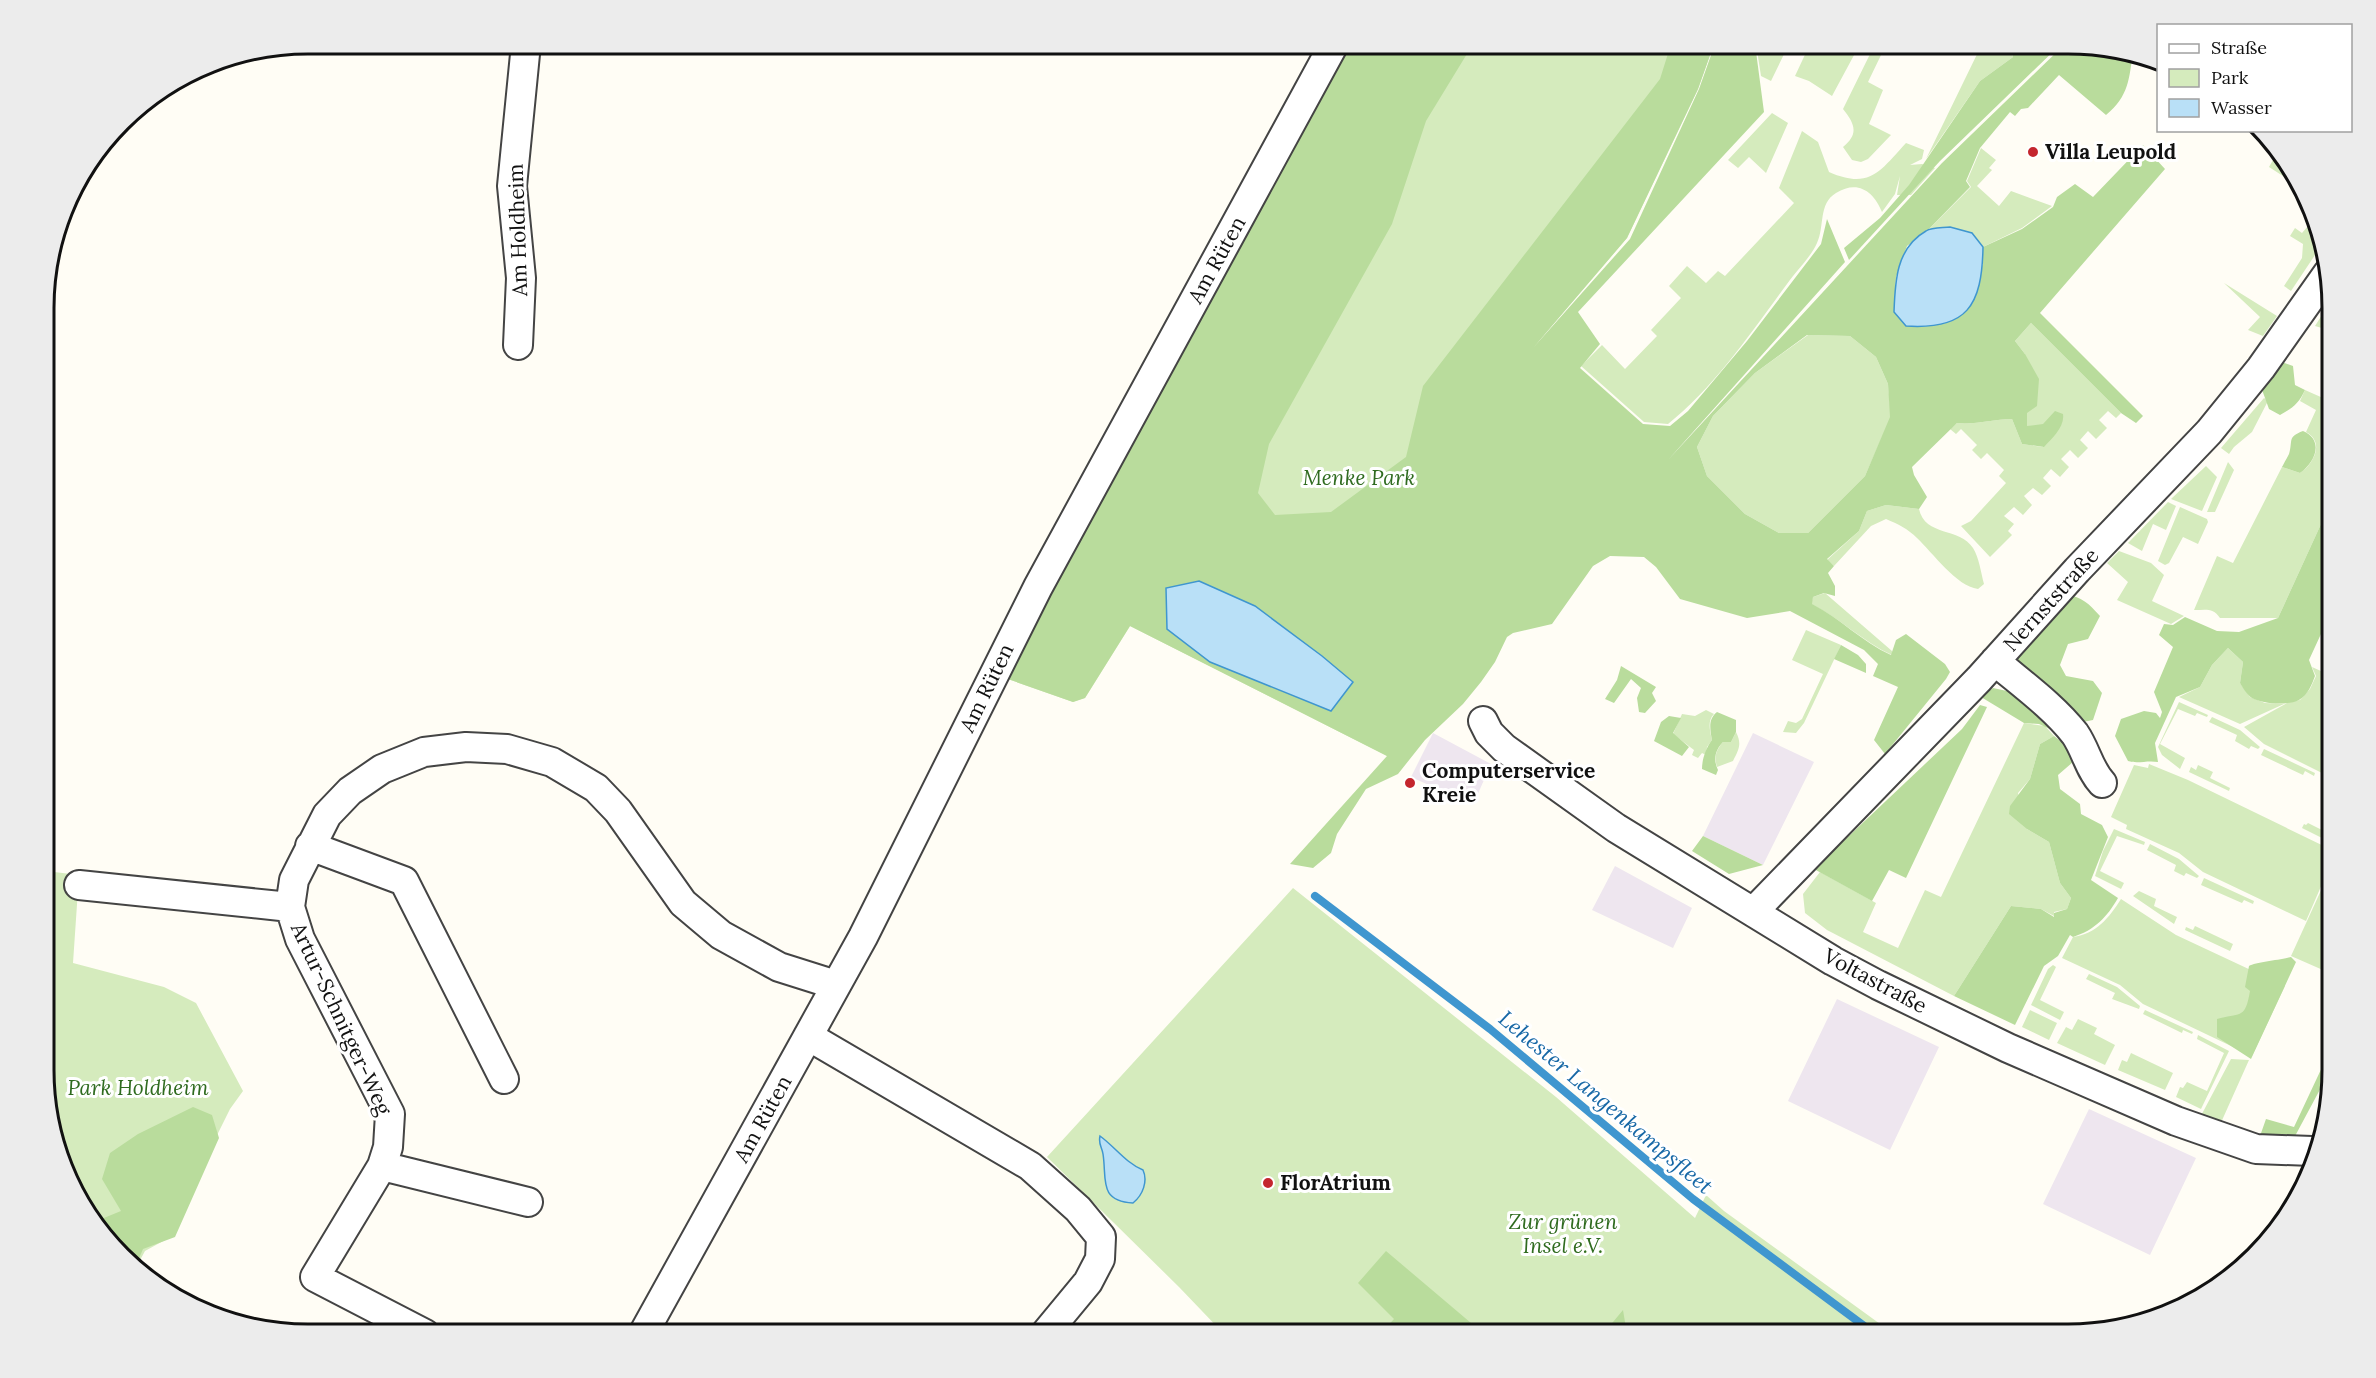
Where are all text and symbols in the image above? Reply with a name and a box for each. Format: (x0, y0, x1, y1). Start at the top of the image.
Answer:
legend (2157, 24, 2352, 132)
text: Straße (2211, 36, 2267, 59)
text: Park (2211, 66, 2249, 89)
text: Wasser (2211, 96, 2272, 119)
place label: Villa Leupold (2045, 138, 2176, 165)
marker: Villa Leupold (2026, 145, 2040, 159)
street label: Am Holdheim (502, 163, 533, 298)
street label: Am Rüten (1181, 211, 1252, 309)
park label: Menke Park (1303, 464, 1415, 491)
street label: Nernststraße (1997, 542, 2104, 657)
street label: Am Rüten (953, 639, 1020, 737)
place label: Computerservice Kreie (1422, 757, 1595, 808)
marker: Computerservice Kreie (1403, 776, 1417, 790)
street label: Artur-Schnitger-Weg (285, 917, 398, 1120)
street label: Voltastraße (1818, 942, 1932, 1019)
water label: Lehester Langenkampsfleet (1493, 1004, 1719, 1200)
street label: Am Rüten (727, 1070, 798, 1168)
park label: Park Holdheim (67, 1074, 209, 1101)
place label: FlorAtrium (1280, 1169, 1391, 1196)
marker: FlorAtrium (1261, 1176, 1275, 1190)
park label: Zur grünen Insel e.V. (1509, 1208, 1617, 1259)

